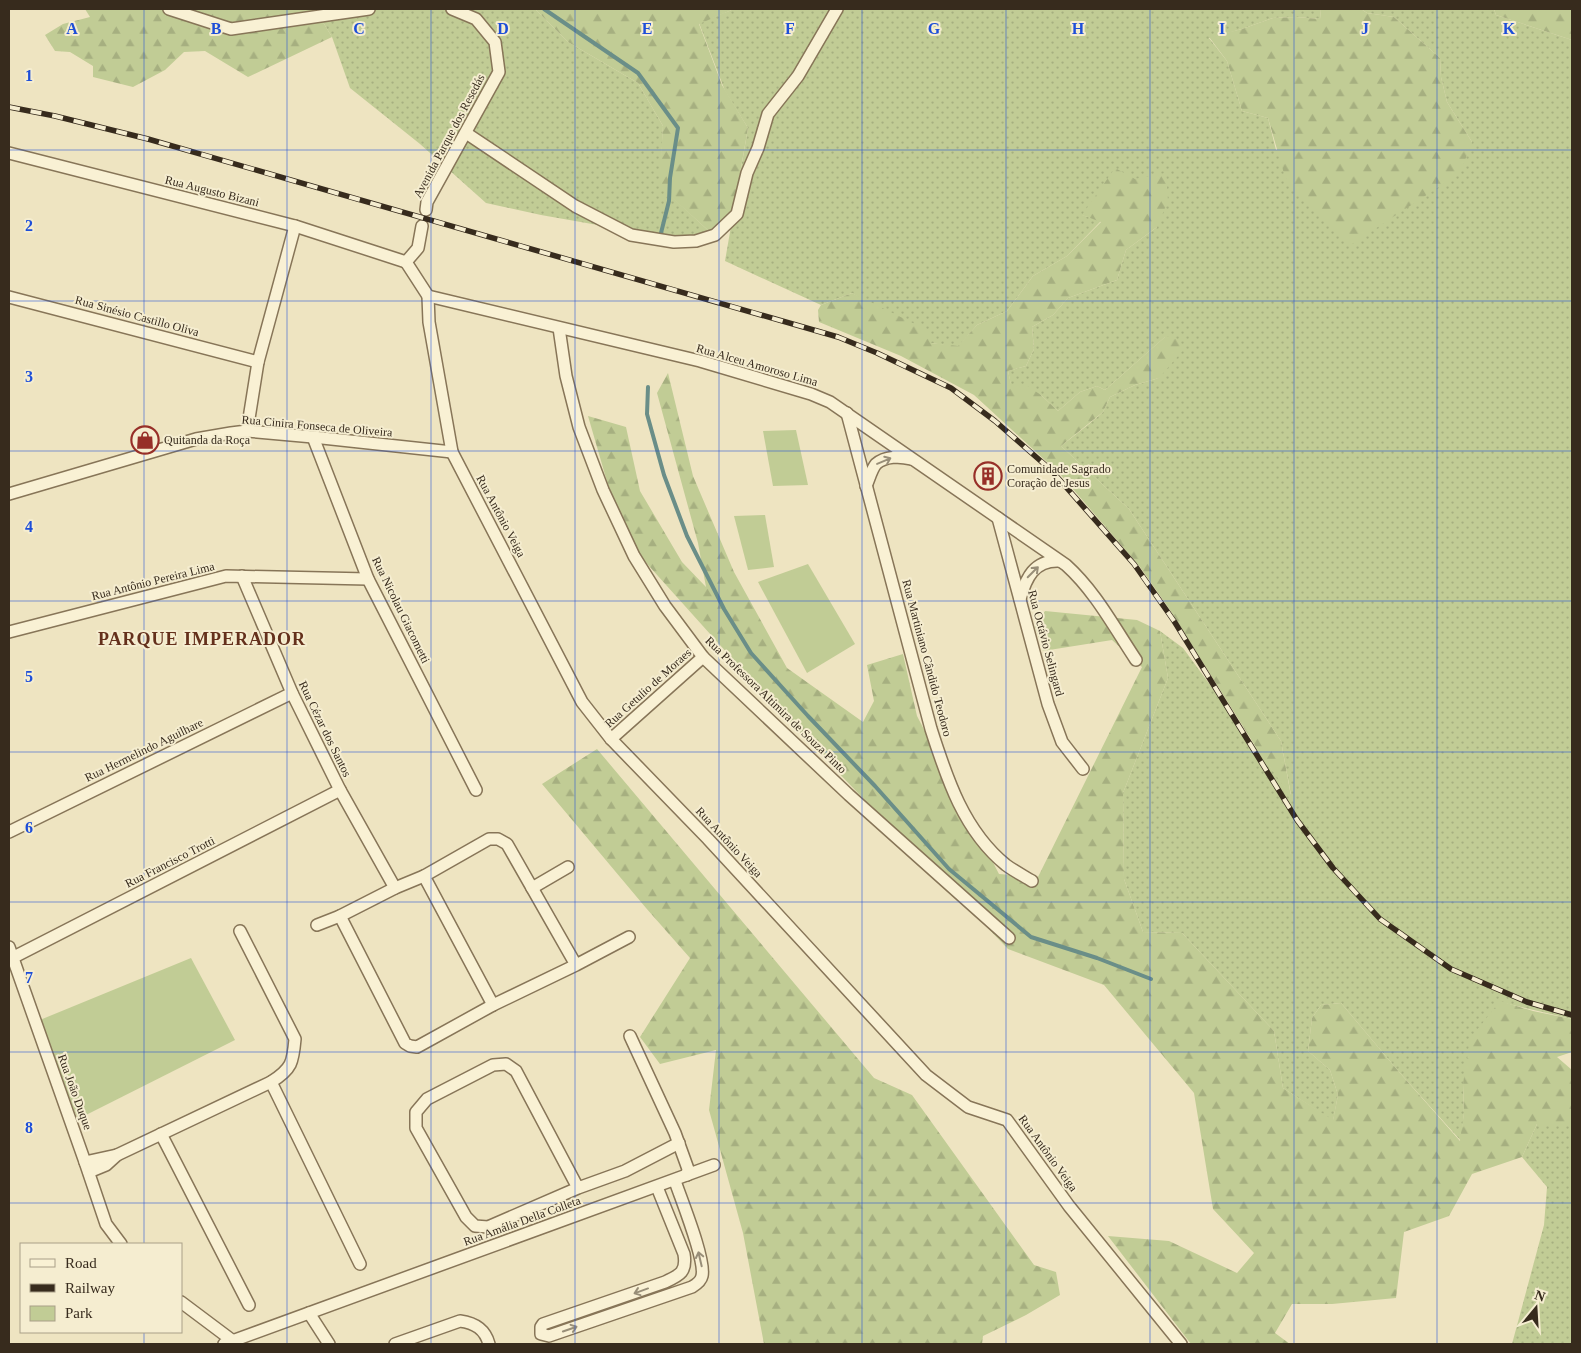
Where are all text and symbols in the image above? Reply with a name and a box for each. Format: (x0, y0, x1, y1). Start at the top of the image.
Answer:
text: A (66, 20, 78, 37)
text: B (211, 20, 222, 37)
text: C (353, 20, 365, 37)
text: D (497, 20, 509, 37)
text: E (642, 20, 652, 37)
text: F (785, 20, 795, 37)
text: G (928, 20, 941, 37)
text: H (1072, 20, 1085, 37)
text: I (1219, 20, 1225, 37)
text: J (1361, 20, 1369, 37)
text: K (1503, 20, 1516, 37)
text: 1 (25, 67, 33, 84)
street label: Avenida Parque dos Resedás (410, 71, 488, 200)
street label: Rua Augusto Bizani (163, 173, 261, 210)
text: 2 (25, 217, 33, 234)
street label: Rua Sinésio Castillo Oliva (74, 293, 201, 339)
street label: Rua Alceu Amoroso Lima (695, 341, 820, 389)
text: 3 (25, 368, 33, 385)
street label: Rua Cinira Fonseca de Oliveira (241, 412, 394, 440)
shop icon: Quitanda da Roça (130, 425, 160, 455)
place label: Quitanda da Roça (164, 433, 251, 447)
one-way arrow (876, 455, 891, 465)
building icon: Comunidade Sagrado Coração de Jesus (973, 461, 1003, 491)
place label: Comunidade Sagrado Coração de Jesus (1007, 462, 1111, 490)
street label: Rua Antônio Veiga (473, 472, 529, 560)
text: 4 (25, 518, 33, 535)
street label: Rua Nicolau Giacometti (369, 555, 433, 666)
street label: Rua Antônio Pereira Lima (90, 559, 217, 603)
one-way arrow (1027, 566, 1039, 578)
street label: Rua Martiniano Cândido Teodoro (899, 578, 955, 738)
street label: Rua Octávio Selingard (1025, 588, 1067, 698)
district label: PARQUE IMPERADOR (98, 629, 306, 649)
street label: Rua Professora Altimira de Souza Pinto (702, 634, 850, 776)
street label: Rua Getulio de Moraes (602, 645, 694, 731)
text: 5 (25, 668, 33, 685)
street label: Rua Cézar dos Santos (296, 679, 354, 780)
street label: Rua Hermelindo Aguilhare (83, 715, 205, 785)
street label: Rua Antônio Veiga (693, 804, 766, 881)
text: 6 (25, 819, 33, 836)
street label: Rua Francisco Trotti (123, 833, 218, 891)
text: 7 (25, 969, 33, 986)
street label: Rua João Duque (55, 1052, 95, 1132)
street label: Rua Antônio Veiga (1016, 1112, 1081, 1195)
text: 8 (25, 1119, 33, 1136)
street label: Rua Amália Della Colleta (462, 1193, 583, 1249)
legend (20, 1243, 182, 1333)
one-way arrow (695, 1251, 704, 1267)
text: Road (65, 1255, 97, 1271)
text: Railway (65, 1280, 115, 1296)
north arrow (1511, 1283, 1561, 1333)
one-way arrow (634, 1286, 650, 1296)
text: N (1533, 1287, 1547, 1305)
text: Park (65, 1305, 93, 1321)
one-way arrow (562, 1324, 577, 1333)

